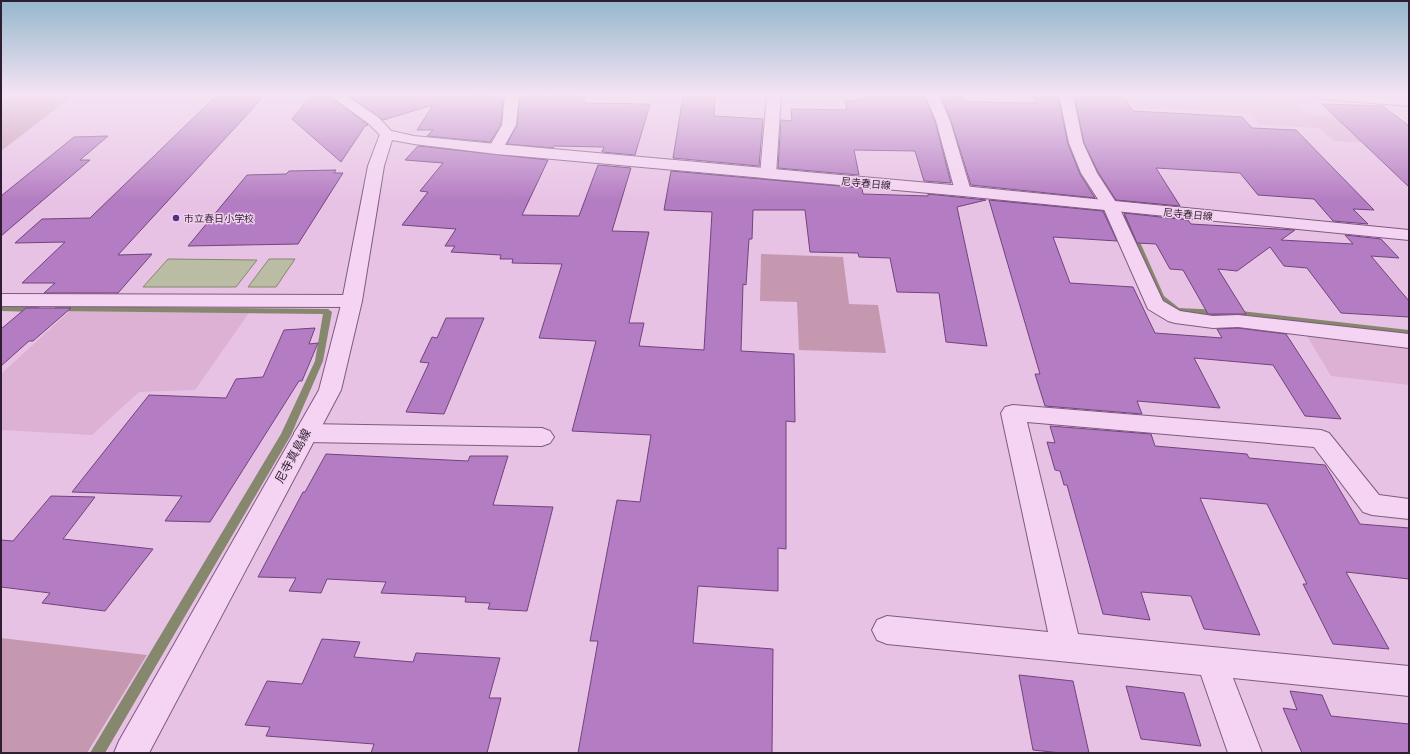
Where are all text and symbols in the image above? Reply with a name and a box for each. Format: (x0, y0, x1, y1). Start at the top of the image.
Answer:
street label: 尼寺春日線 (840, 175, 891, 192)
street label: 尼寺春日線 (1162, 206, 1213, 223)
place label: 市立春日小学校 (184, 212, 254, 225)
marker: 市立春日小学校 (171, 213, 181, 223)
street label: 尼寺真島線 (271, 426, 315, 486)

